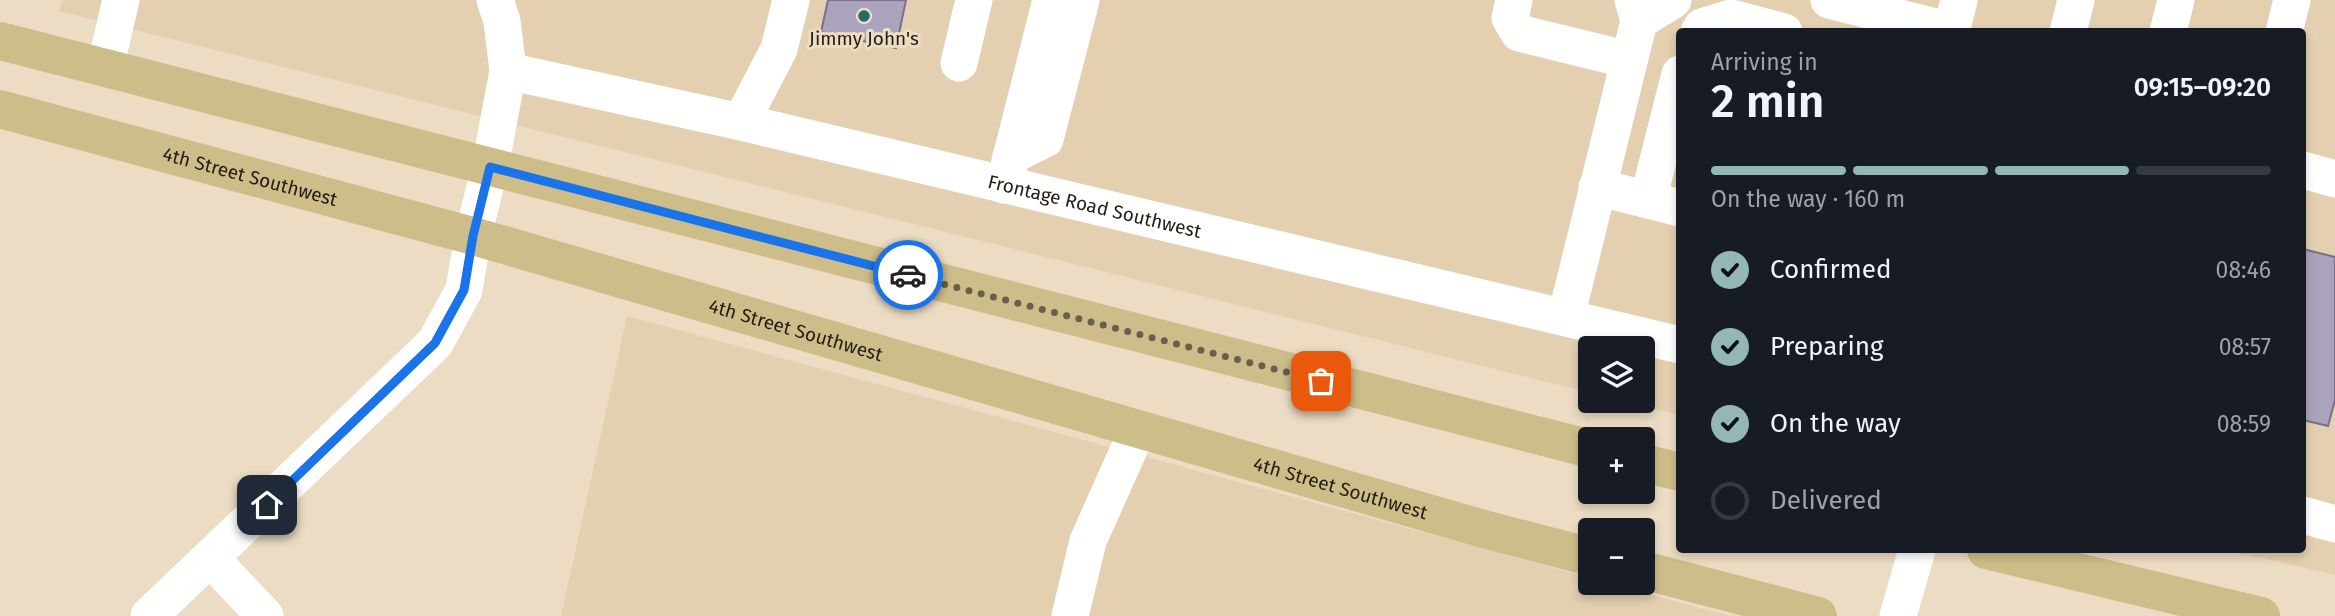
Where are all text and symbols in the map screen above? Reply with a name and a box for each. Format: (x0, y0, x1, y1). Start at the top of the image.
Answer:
marker: Jimmy John's (856, 8, 872, 24)
place label: Jimmy John's (809, 27, 919, 50)
text: Arriving in (1711, 48, 1818, 76)
text: 09:15–09:20 (2134, 72, 2271, 103)
text: 2 min (1711, 74, 1824, 129)
street label: 4th Street Southwest (160, 142, 340, 211)
street label: Frontage Road Southwest (986, 170, 1204, 242)
text: On the way · 160 m (1711, 185, 1905, 213)
courier (873, 240, 943, 310)
icon: check (1711, 251, 1749, 289)
text: Confirmed (1770, 254, 1891, 285)
icon: car (889, 256, 927, 294)
text: 08:46 (2216, 256, 2271, 284)
street label: 4th Street Southwest (706, 294, 886, 366)
icon: check (1711, 328, 1749, 366)
text: Preparing (1770, 331, 1883, 362)
text: 08:57 (2219, 333, 2271, 361)
map controls (1578, 336, 1655, 595)
button: layers (1578, 336, 1655, 413)
pin (1291, 351, 1351, 411)
icon: bag (1302, 362, 1340, 400)
icon: check (1711, 405, 1749, 443)
text: On the way (1770, 408, 1901, 439)
text: 08:59 (2217, 410, 2271, 438)
button: + (1578, 427, 1655, 504)
street label: 4th Street Southwest (1251, 451, 1430, 524)
pin (237, 475, 297, 535)
text: Delivered (1770, 485, 1882, 516)
icon: home (248, 486, 286, 524)
button: − (1578, 518, 1655, 595)

